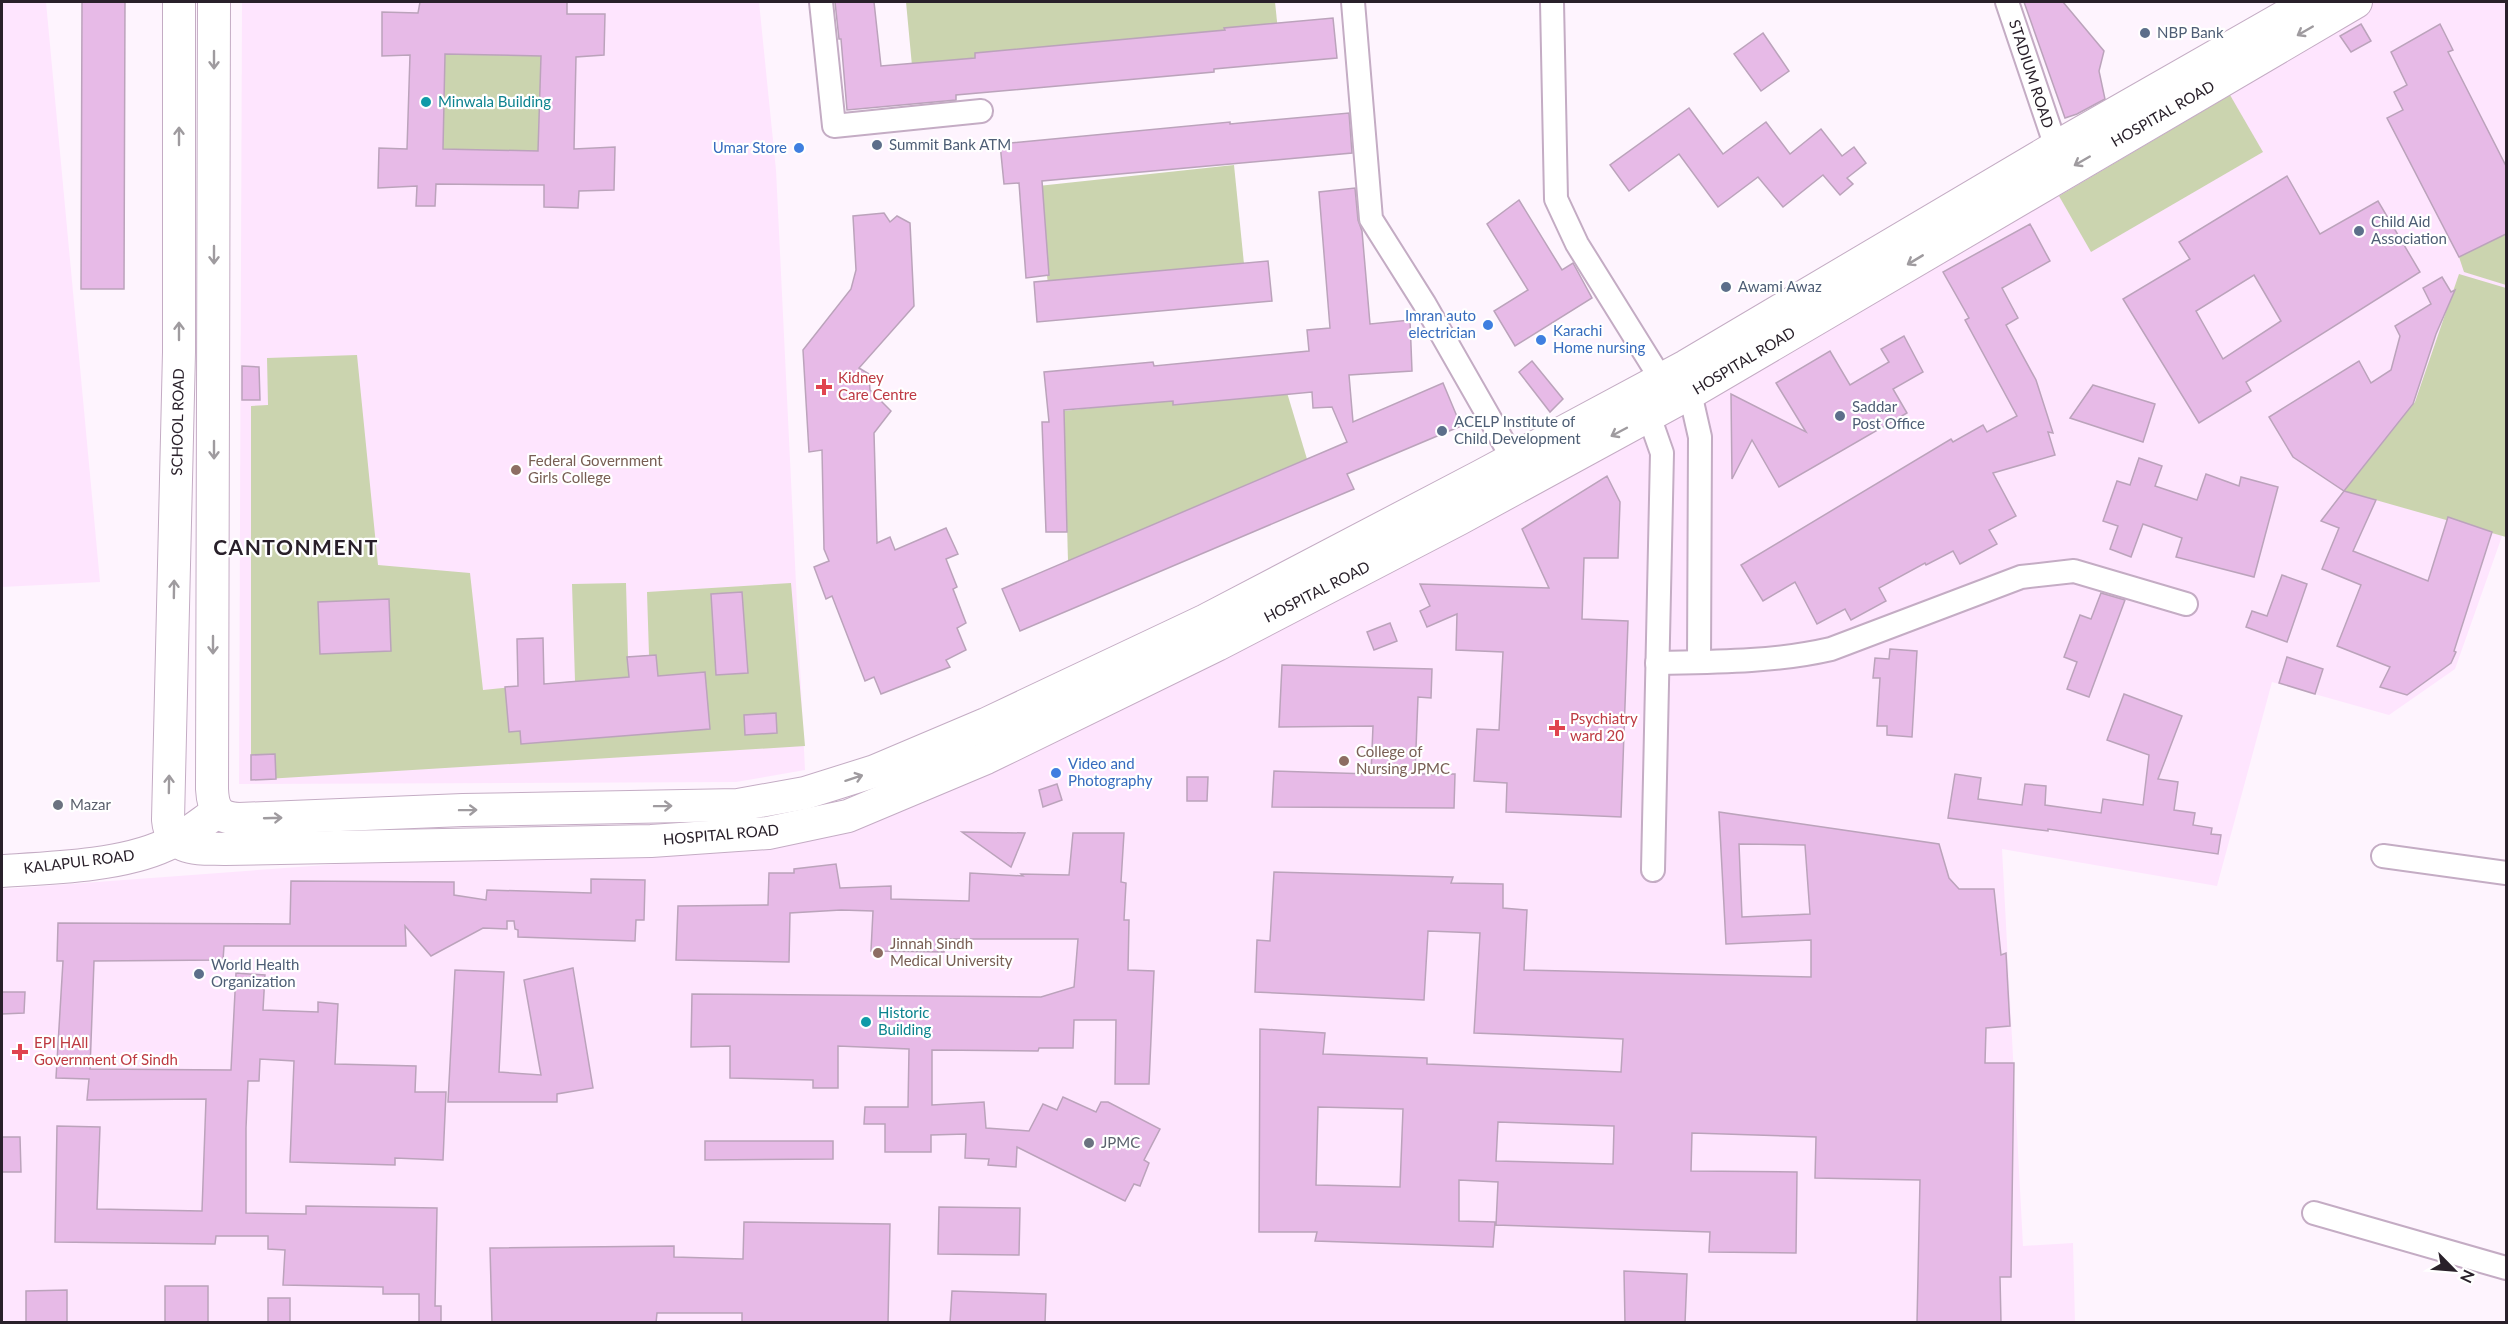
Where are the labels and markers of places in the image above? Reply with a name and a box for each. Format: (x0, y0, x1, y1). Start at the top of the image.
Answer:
place label: NBP Bank (2157, 23, 2224, 41)
marker: NBP Bank (2138, 26, 2152, 40)
place label: Minwala Building (438, 92, 551, 110)
marker: Minwala Building (419, 95, 433, 109)
place label: Summit Bank ATM (889, 135, 1011, 153)
place label: Umar Store (713, 138, 787, 156)
marker: Summit Bank ATM (870, 138, 884, 152)
marker: Umar Store (792, 141, 806, 155)
place label: Child Aid Association (2371, 212, 2447, 247)
marker: Child Aid Association (2352, 224, 2366, 238)
place label: Awami Awaz (1738, 277, 1822, 295)
marker: Awami Awaz (1719, 280, 1733, 294)
place label: Imran auto electrician (1405, 306, 1476, 341)
marker: Imran auto electrician (1481, 318, 1495, 332)
place label: Karachi Home nursing (1553, 321, 1645, 356)
marker: Karachi Home nursing (1534, 333, 1548, 347)
place label: Kidney Care Centre (838, 368, 917, 403)
marker: Kidney Care Centre (815, 378, 833, 396)
place label: Saddar Post Office (1852, 397, 1925, 432)
marker: Saddar Post Office (1833, 409, 1847, 423)
place label: ACELP Institute of Child Development (1454, 412, 1581, 447)
marker: ACELP Institute of Child Development (1435, 424, 1449, 438)
place label: Federal Government Girls College (528, 451, 663, 486)
marker: Federal Government Girls College (509, 463, 523, 477)
place label: Psychiatry ward 20 (1570, 709, 1638, 744)
marker: Psychiatry ward 20 (1548, 719, 1566, 737)
place label: College of Nursing JPMC (1356, 742, 1450, 777)
place label: Video and Photography (1068, 754, 1153, 789)
marker: College of Nursing JPMC (1337, 754, 1351, 768)
marker: Video and Photography (1049, 766, 1063, 780)
place label: Mazar (70, 795, 111, 813)
marker: Mazar (51, 798, 65, 812)
place label: Jinnah Sindh Medical University (890, 934, 1013, 969)
marker: Jinnah Sindh Medical University (871, 946, 885, 960)
place label: World Health Organization (211, 955, 299, 990)
marker: World Health Organization (192, 967, 206, 981)
place label: Historic Building (878, 1003, 931, 1038)
marker: Historic Building (859, 1015, 873, 1029)
place label: EPI HAll Government Of Sindh (34, 1033, 178, 1068)
marker: EPI HAll Government Of Sindh (11, 1043, 29, 1061)
place label: JPMC (1101, 1133, 1140, 1151)
marker: JPMC (1082, 1136, 1096, 1150)

